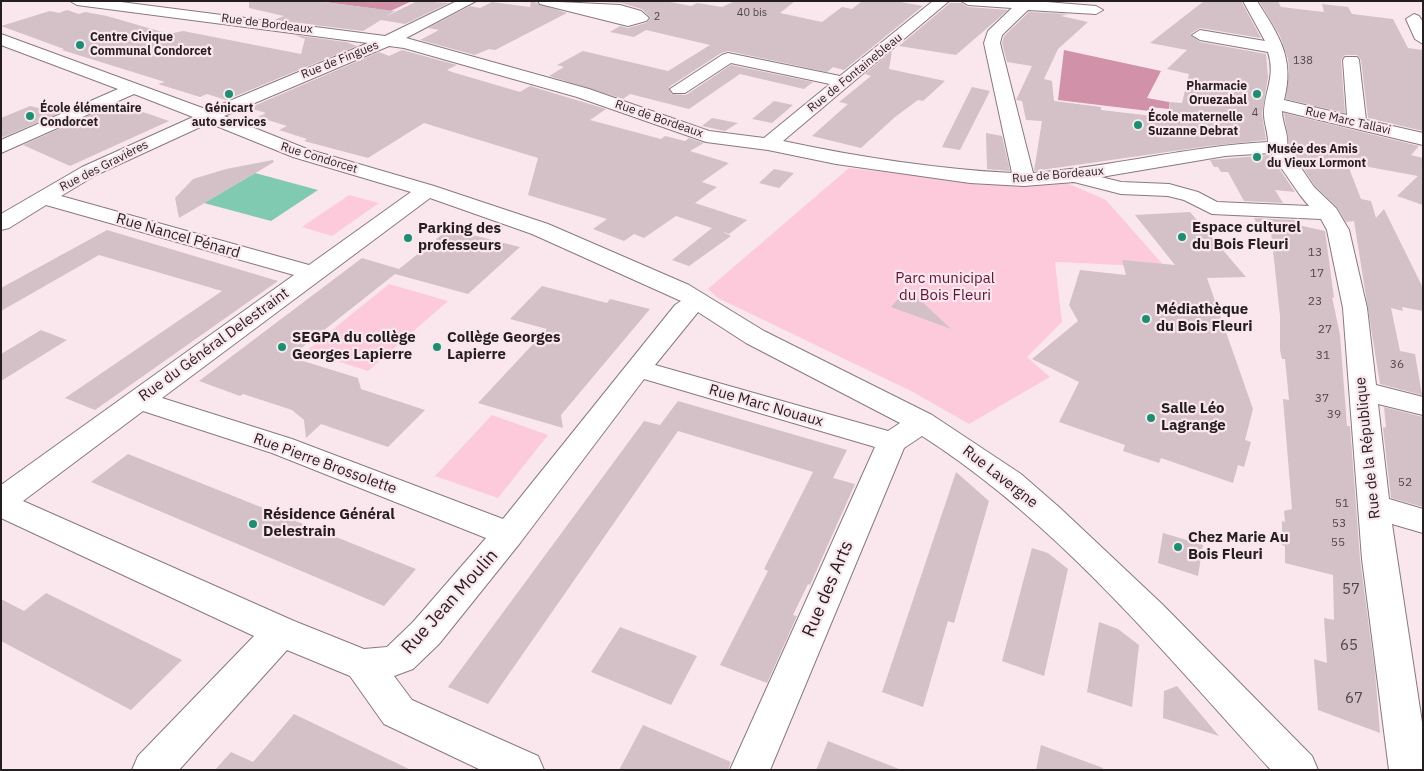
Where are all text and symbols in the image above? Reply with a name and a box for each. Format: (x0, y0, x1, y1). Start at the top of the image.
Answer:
house number: 40 bis (737, 6, 767, 20)
house number: 2 (654, 10, 660, 24)
street label: Rue de Bordeaux (220, 11, 314, 37)
street label: Rue de Fontainebleau (805, 30, 905, 116)
place label: Centre Civique Communal Condorcet (90, 31, 212, 59)
street label: Rue de Fingues (299, 38, 381, 82)
marker: Centre Civique Communal Condorcet (74, 39, 86, 51)
house number: 138 (1293, 54, 1313, 68)
place label: Pharmacie Oruezabal (1186, 80, 1247, 108)
marker: Génicart auto services (223, 88, 235, 100)
marker: Pharmacie Oruezabal (1251, 88, 1263, 100)
street label: Rue de Bordeaux (613, 97, 705, 141)
place label: École élémentaire Condorcet (40, 102, 141, 130)
place label: Génicart auto services (192, 102, 266, 130)
street label: Rue Marc Tallavi (1304, 104, 1392, 138)
house number: 4 (1252, 106, 1258, 120)
marker: École élémentaire Condorcet (24, 110, 36, 122)
place label: École maternelle Suzanne Debrat (1148, 111, 1243, 139)
marker: École maternelle Suzanne Debrat (1132, 119, 1144, 131)
street label: Rue des Gravières (57, 137, 151, 195)
street label: Rue Condorcet (279, 139, 359, 177)
place label: Musée des Amis du Vieux Lormont (1267, 143, 1366, 171)
marker: Musée des Amis du Vieux Lormont (1251, 151, 1263, 163)
street label: Rue de Bordeaux (1012, 164, 1104, 186)
street label: Rue Nancel Pénard (114, 210, 242, 262)
place label: Espace culturel du Bois Fleuri (1192, 219, 1301, 254)
place label: Parking des professeurs (418, 220, 501, 255)
marker: Espace culturel du Bois Fleuri (1176, 231, 1188, 243)
marker: Parking des professeurs (402, 232, 414, 244)
house number: 13 (1308, 246, 1322, 260)
house number: 17 (1310, 267, 1324, 281)
park label: Parc municipal du Bois Fleuri (895, 270, 995, 305)
street label: Rue du Général Delestraint (135, 284, 293, 406)
house number: 23 (1308, 295, 1322, 309)
place label: Médiathèque du Bois Fleuri (1156, 301, 1252, 336)
marker: Médiathèque du Bois Fleuri (1140, 313, 1152, 325)
house number: 27 (1318, 323, 1332, 337)
place label: SEGPA du collège Georges Lapierre (292, 329, 416, 364)
place label: Collège Georges Lapierre (447, 329, 560, 364)
marker: SEGPA du collège Georges Lapierre (276, 341, 288, 353)
marker: Collège Georges Lapierre (431, 341, 443, 353)
house number: 31 (1316, 349, 1330, 363)
house number: 36 (1390, 358, 1404, 372)
street label: Rue de la République (1352, 376, 1384, 520)
street label: Rue Marc Nouaux (707, 381, 825, 431)
house number: 37 (1315, 392, 1329, 406)
place label: Salle Léo Lagrange (1161, 400, 1226, 435)
house number: 39 (1327, 408, 1341, 422)
marker: Salle Léo Lagrange (1145, 412, 1157, 424)
street label: Rue Pierre Brossolette (251, 430, 399, 498)
street label: Rue Lavergne (959, 442, 1041, 512)
house number: 52 (1398, 476, 1412, 490)
house number: 51 (1335, 497, 1349, 511)
place label: Résidence Général Delestrain (263, 506, 395, 541)
house number: 53 (1332, 517, 1346, 531)
marker: Résidence Général Delestrain (247, 518, 259, 530)
place label: Chez Marie Au Bois Fleuri (1188, 529, 1289, 564)
house number: 55 (1331, 536, 1345, 550)
street label: Rue des Arts (798, 538, 858, 640)
marker: Chez Marie Au Bois Fleuri (1172, 541, 1184, 553)
street label: Rue Jean Moulin (397, 545, 503, 659)
house number: 57 (1342, 581, 1360, 599)
house number: 65 (1340, 637, 1358, 655)
house number: 67 (1345, 690, 1363, 708)

